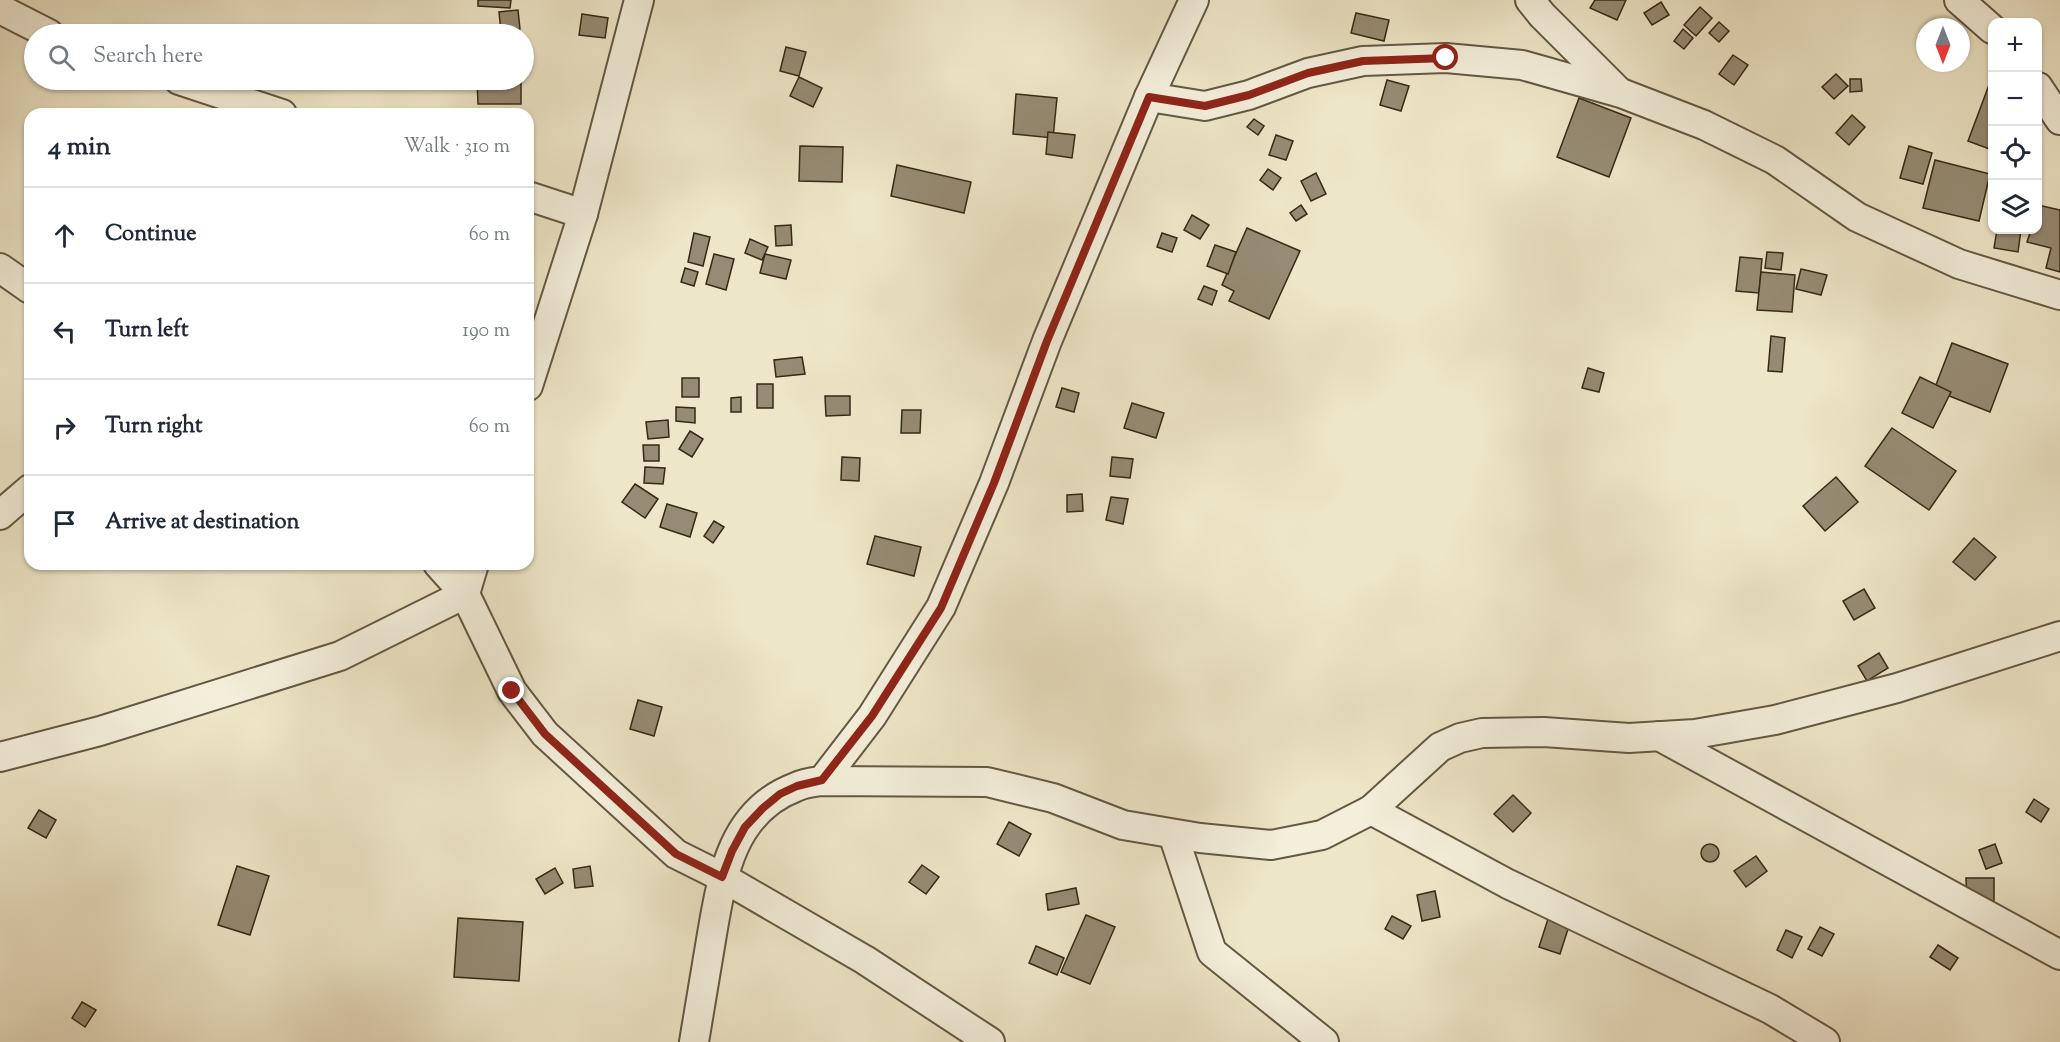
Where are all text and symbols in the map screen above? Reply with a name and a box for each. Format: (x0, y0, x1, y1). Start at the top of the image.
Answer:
north arrow (1916, 18, 1970, 72)
map controls (1988, 18, 2042, 234)
button: + (1988, 18, 2042, 72)
search box (24, 24, 534, 90)
icon: search (45, 41, 78, 74)
text: Search here (93, 41, 203, 73)
route start (1432, 44, 1458, 70)
button: − (1988, 72, 2042, 126)
button: locate (1988, 126, 2042, 180)
text: 4 min (48, 129, 111, 166)
text: Walk · 310 m (403, 133, 510, 162)
button: layers (1988, 180, 2042, 234)
icon: ahead (48, 219, 81, 252)
text: Continue (105, 219, 196, 251)
text: 60 m (469, 221, 510, 250)
icon: left (48, 315, 81, 348)
text: Turn left (105, 315, 188, 347)
text: 190 m (462, 317, 510, 346)
icon: right (48, 411, 81, 444)
text: Turn right (105, 411, 202, 443)
text: 60 m (469, 413, 510, 442)
icon: arrive (48, 507, 81, 540)
text: Arrive at destination (105, 507, 300, 539)
route end (498, 677, 524, 703)

